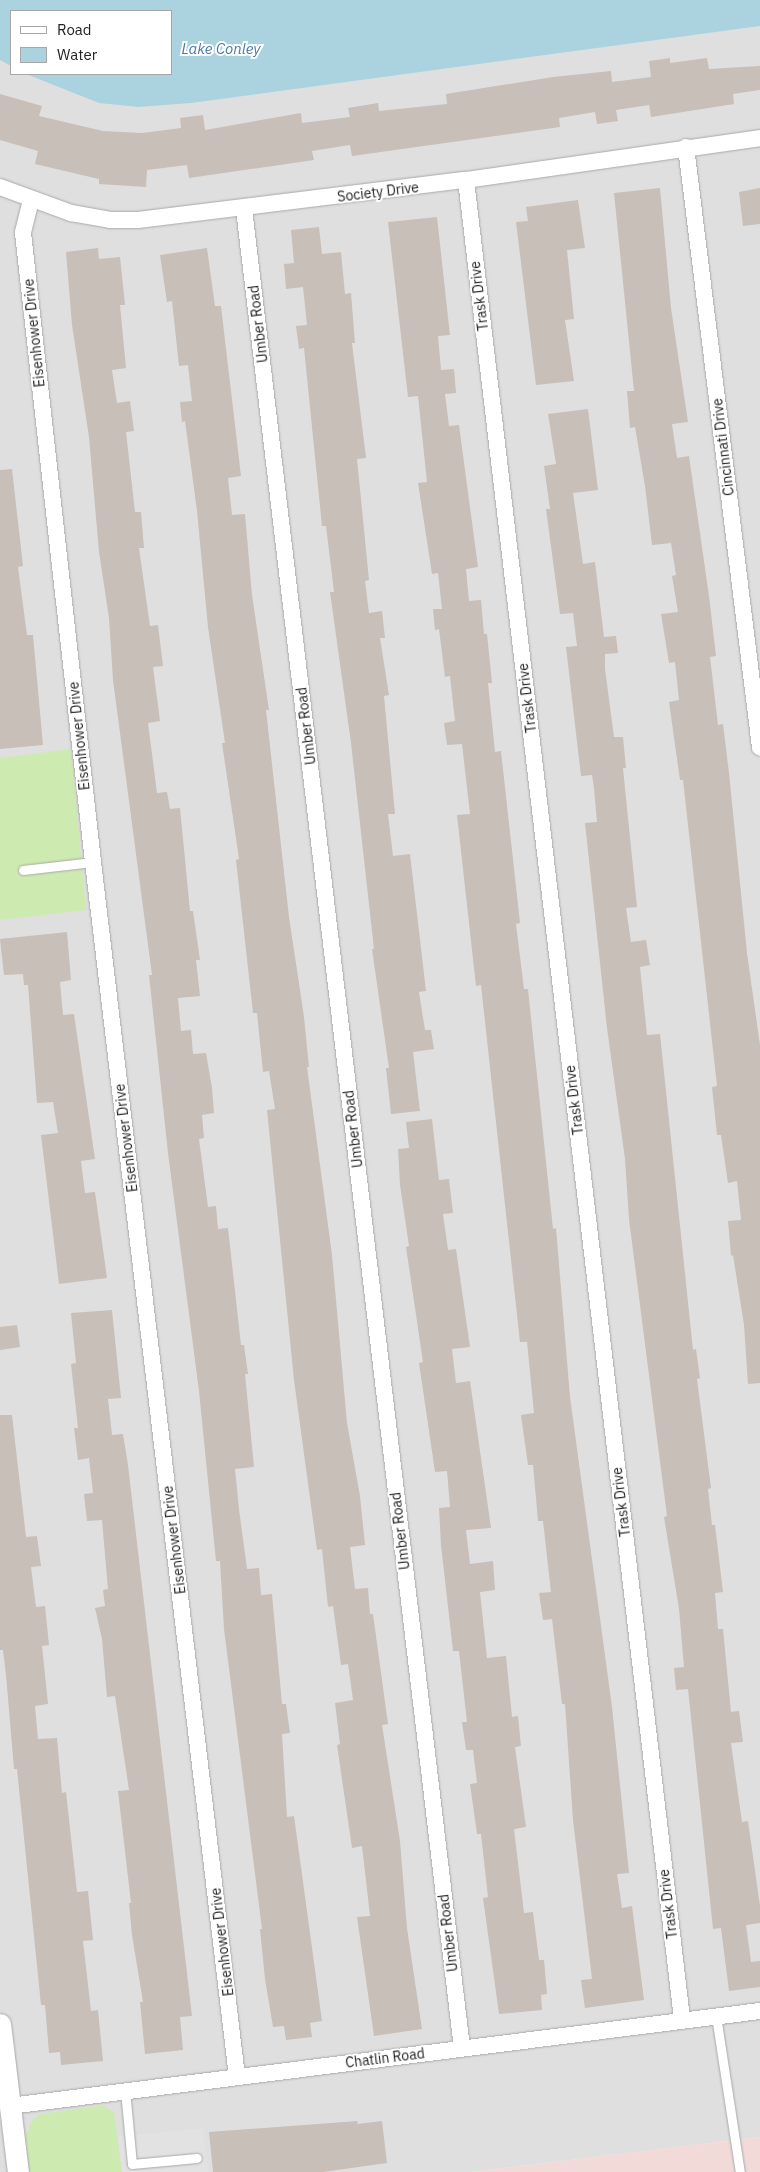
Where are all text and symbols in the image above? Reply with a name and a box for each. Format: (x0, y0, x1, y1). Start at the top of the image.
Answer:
legend (10, 10, 172, 75)
text: Road (57, 20, 92, 39)
water label: Lake Conley (181, 40, 261, 58)
text: Water (57, 45, 97, 64)
street label: Society Drive (336, 179, 420, 205)
street label: Trask Drive (466, 260, 492, 332)
street label: Eisenhower Drive (20, 278, 48, 388)
street label: Umber Road (245, 284, 271, 364)
street label: Cincinnati Drive (709, 397, 737, 497)
street label: Trask Drive (514, 662, 540, 734)
street label: Eisenhower Drive (65, 681, 93, 791)
street label: Umber Road (293, 686, 319, 766)
street label: Trask Drive (561, 1064, 587, 1136)
street label: Eisenhower Drive (111, 1083, 141, 1193)
street label: Umber Road (340, 1089, 366, 1169)
street label: Trask Drive (608, 1466, 634, 1538)
street label: Eisenhower Drive (159, 1485, 189, 1595)
street label: Umber Road (387, 1491, 413, 1571)
street label: Trask Drive (655, 1868, 681, 1940)
street label: Eisenhower Drive (207, 1887, 237, 1997)
street label: Umber Road (435, 1893, 461, 1973)
street label: Chatlin Road (344, 2045, 426, 2071)

